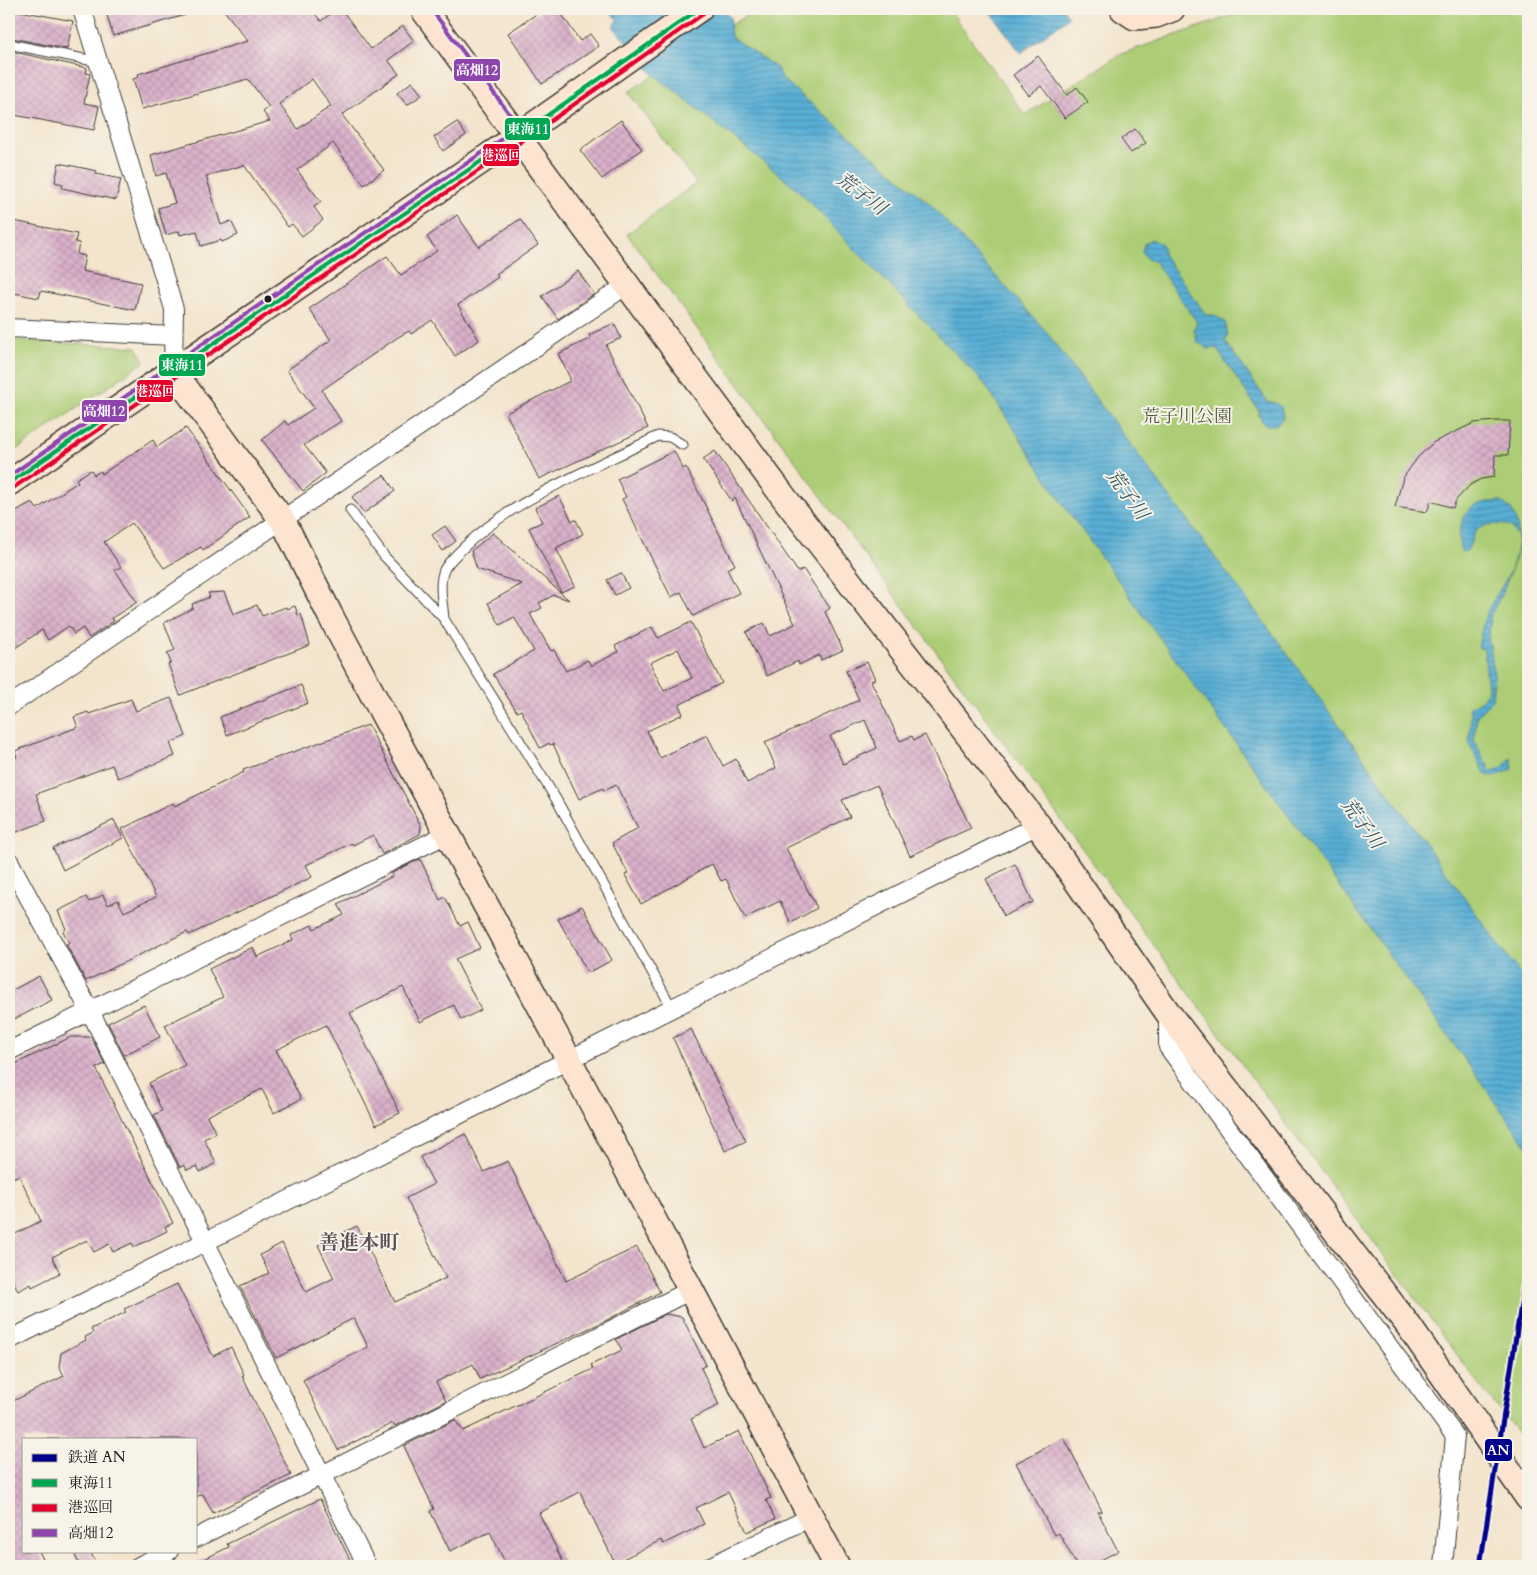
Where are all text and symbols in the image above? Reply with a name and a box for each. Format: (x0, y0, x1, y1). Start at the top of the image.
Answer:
line badge: 高畑12 (453, 58, 501, 82)
text: 高畑12 (456, 61, 498, 80)
line badge: 東海11 (504, 117, 551, 141)
text: 東海11 (507, 120, 549, 139)
line badge: 港巡回 (482, 143, 520, 167)
text: 港巡回 (480, 146, 522, 165)
water label: 荒子川 (831, 166, 894, 223)
unlabelled marker (263, 294, 273, 304)
line badge: 東海11 (158, 353, 206, 377)
text: 東海11 (161, 356, 203, 375)
line badge: 港巡回 (136, 379, 174, 403)
text: 港巡回 (134, 382, 176, 401)
line badge: 高畑12 (81, 399, 128, 423)
text: 高畑12 (83, 402, 125, 421)
park label: 荒子川公園 (1142, 404, 1232, 429)
water label: 荒子川 (1100, 464, 1156, 527)
water label: 荒子川 (1335, 793, 1391, 856)
district label: 善進本町 (319, 1229, 400, 1256)
legend (22, 1438, 198, 1552)
line badge: AN (1484, 1438, 1513, 1462)
text: AN (1487, 1441, 1509, 1460)
text: 鉄道 AN (68, 1447, 126, 1467)
text: 東海11 (68, 1473, 113, 1493)
text: 港巡回 (68, 1497, 113, 1517)
text: 高畑12 (68, 1523, 114, 1543)

